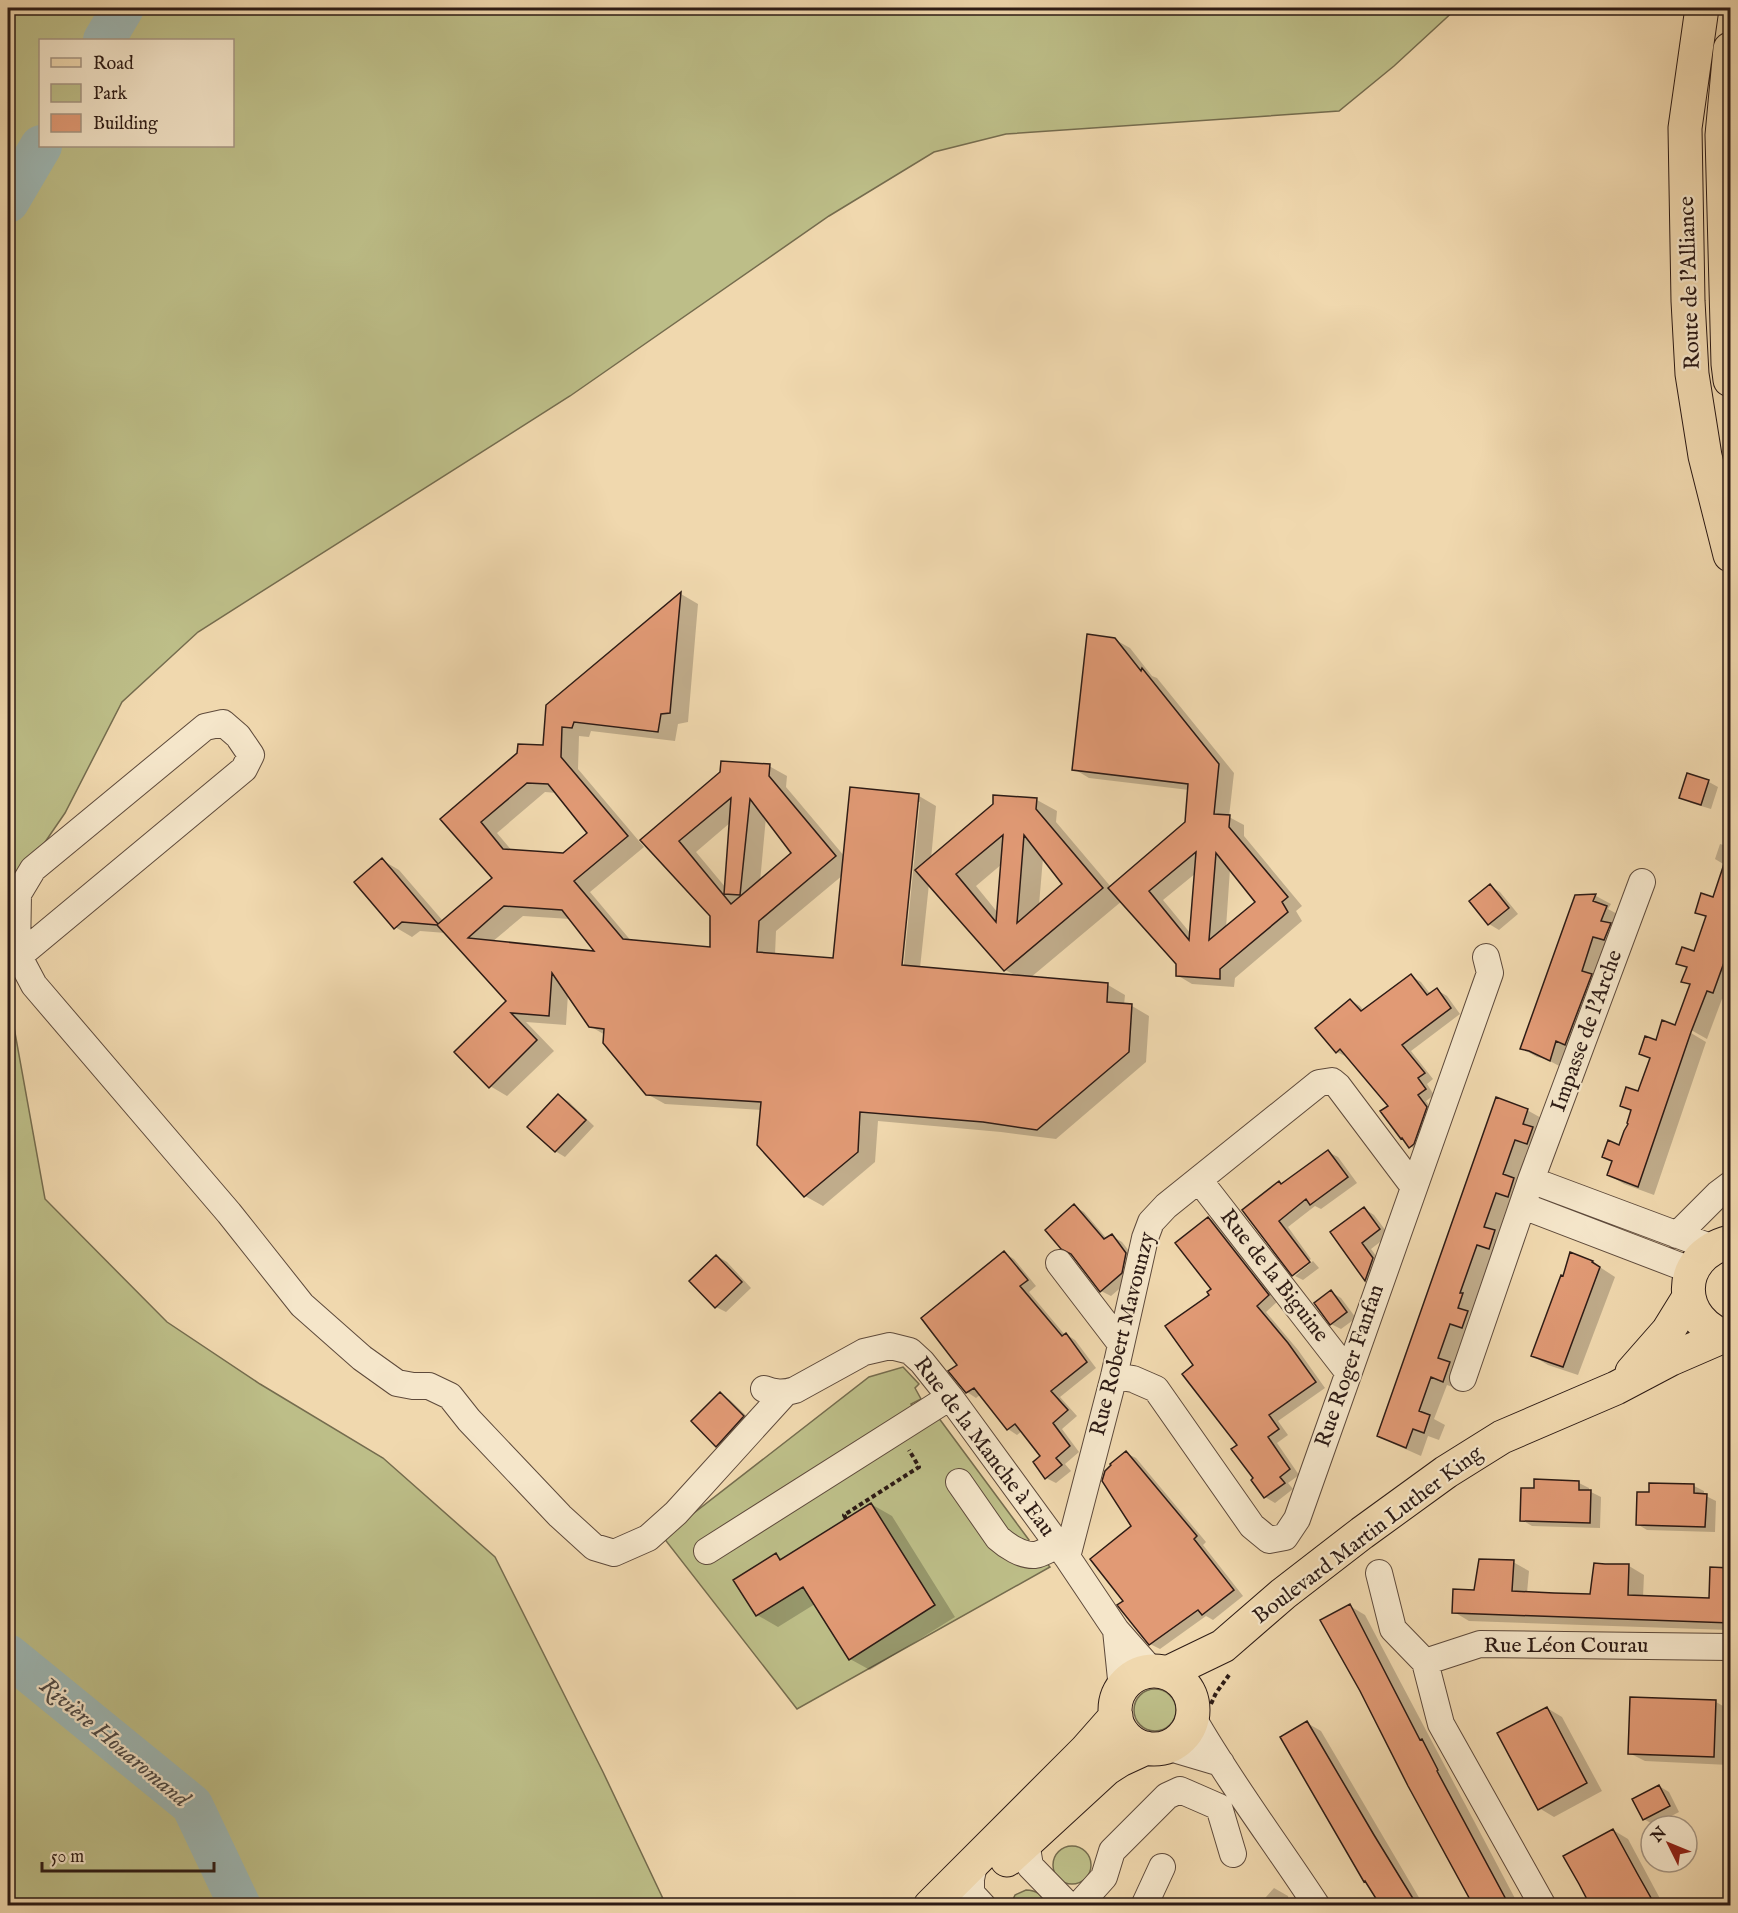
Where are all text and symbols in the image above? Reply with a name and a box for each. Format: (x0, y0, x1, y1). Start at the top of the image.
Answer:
legend (39, 39, 234, 147)
text: Road (93, 53, 134, 76)
text: Park (93, 83, 128, 106)
text: Building (93, 113, 158, 136)
street label: Route de l'Alliance (1673, 196, 1707, 370)
street label: Impasse de l'Arche (1545, 946, 1629, 1116)
street label: Rue de la Biguine (1213, 1204, 1335, 1348)
street label: Rue Robert Mavounzy (1084, 1229, 1162, 1439)
street label: Rue Roger Fanfan (1309, 1281, 1391, 1451)
street label: Rue de la Manche à Eau (907, 1351, 1061, 1543)
street label: Boulevard Martin Luther King (1248, 1439, 1489, 1631)
street label: Rue Léon Courau (1483, 1632, 1649, 1660)
water label: Rivière Houaromand (32, 1671, 197, 1816)
north arrow (1639, 1814, 1699, 1874)
text: N (1647, 1823, 1672, 1848)
scale bar (42, 1835, 214, 1873)
text: 50 m (51, 1846, 84, 1869)

